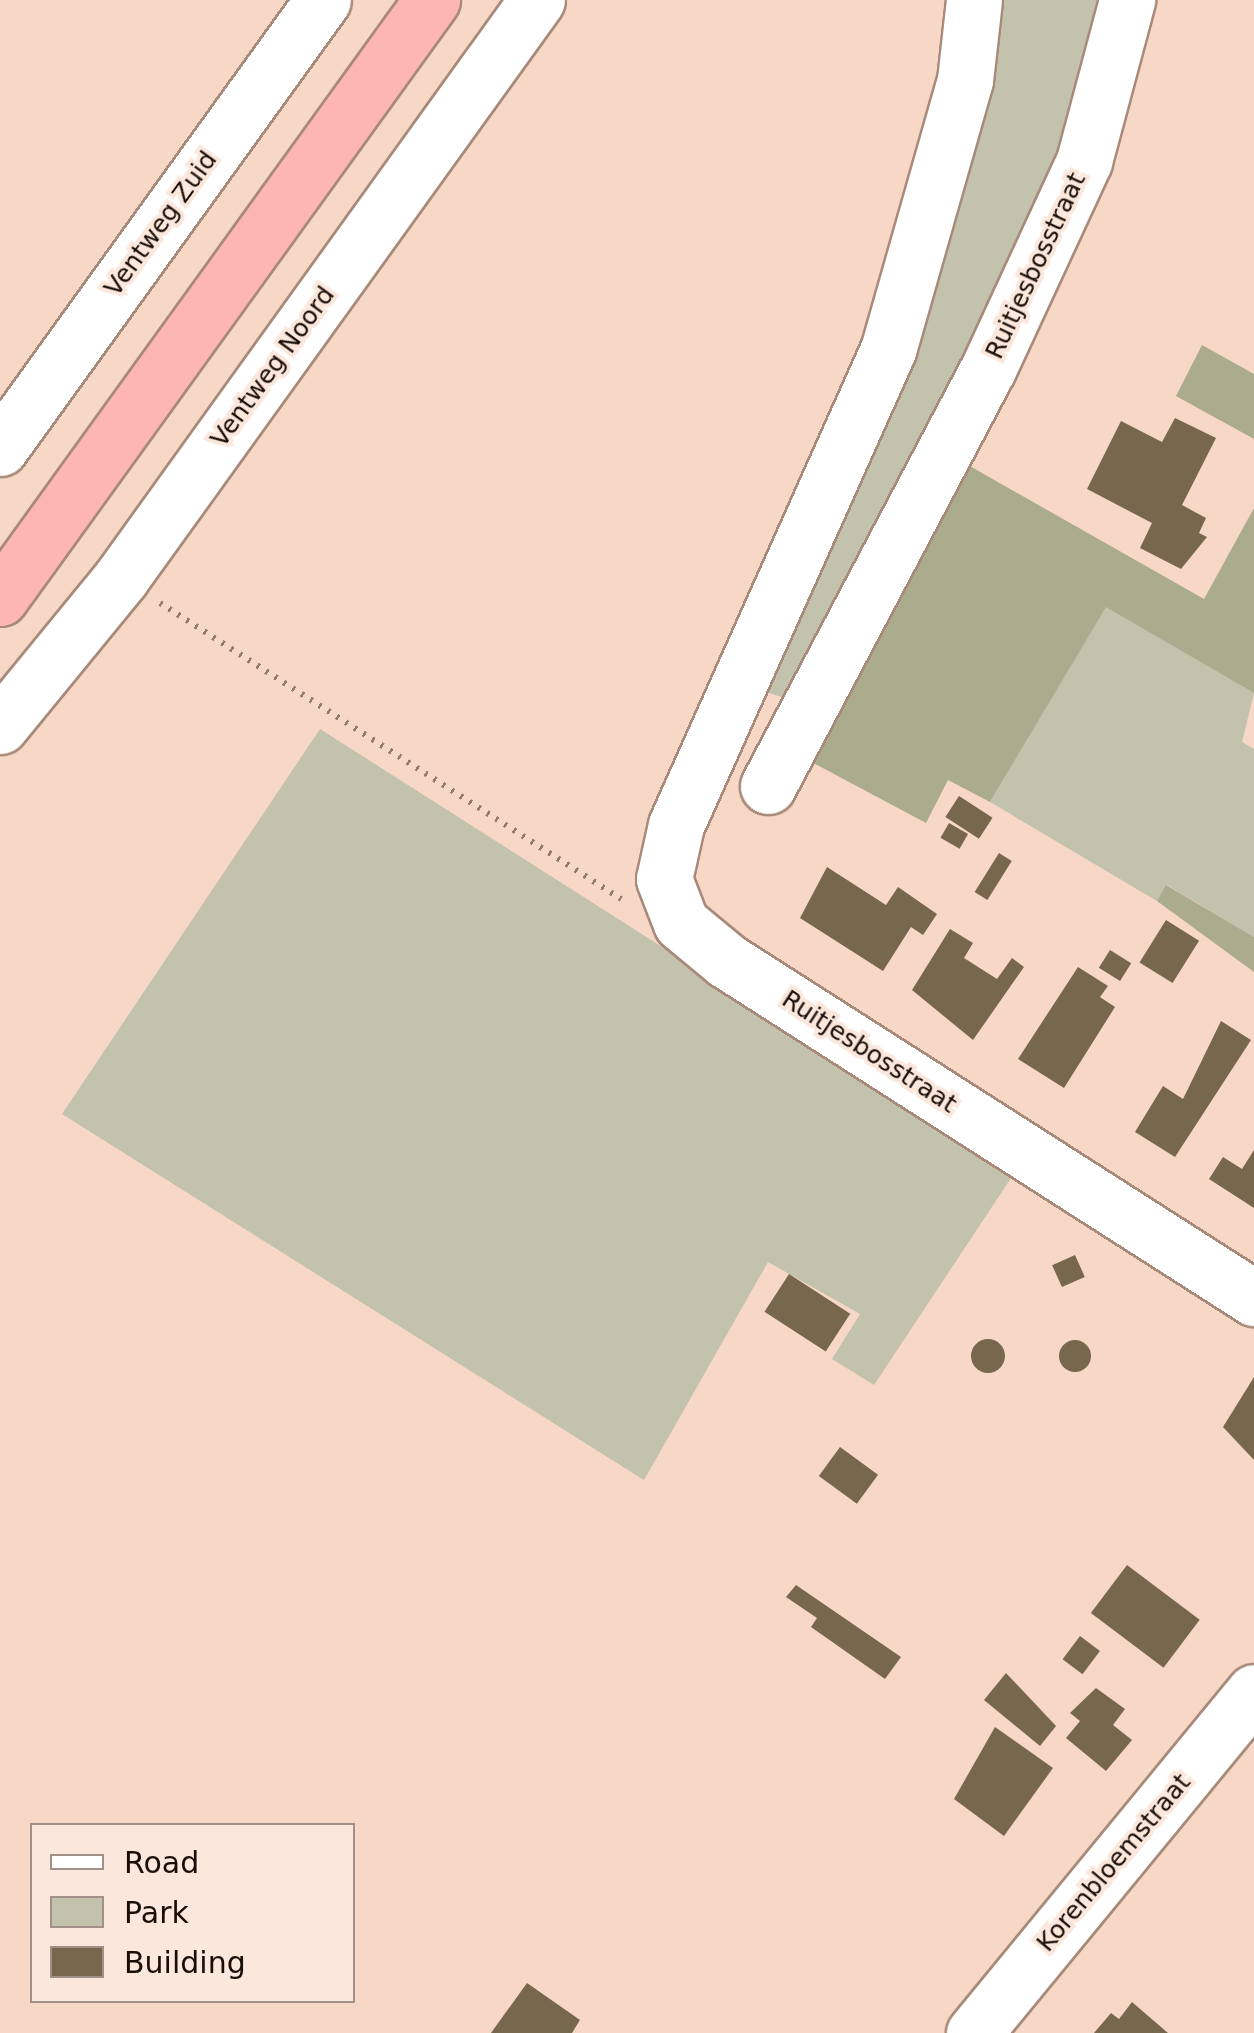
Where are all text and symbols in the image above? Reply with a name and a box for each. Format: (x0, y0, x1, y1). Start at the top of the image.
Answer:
street label: Ventweg Zuid (98, 146, 224, 302)
street label: Ruitjesbosstraat (980, 168, 1092, 364)
street label: Ventweg Noord (205, 281, 341, 453)
street label: Ruitjesbosstraat (776, 984, 962, 1120)
street label: Korenbloemstraat (1031, 1768, 1197, 1958)
legend (30, 1823, 355, 2003)
text: Road (124, 1845, 199, 1880)
text: Park (124, 1895, 189, 1930)
text: Building (124, 1945, 246, 1980)

